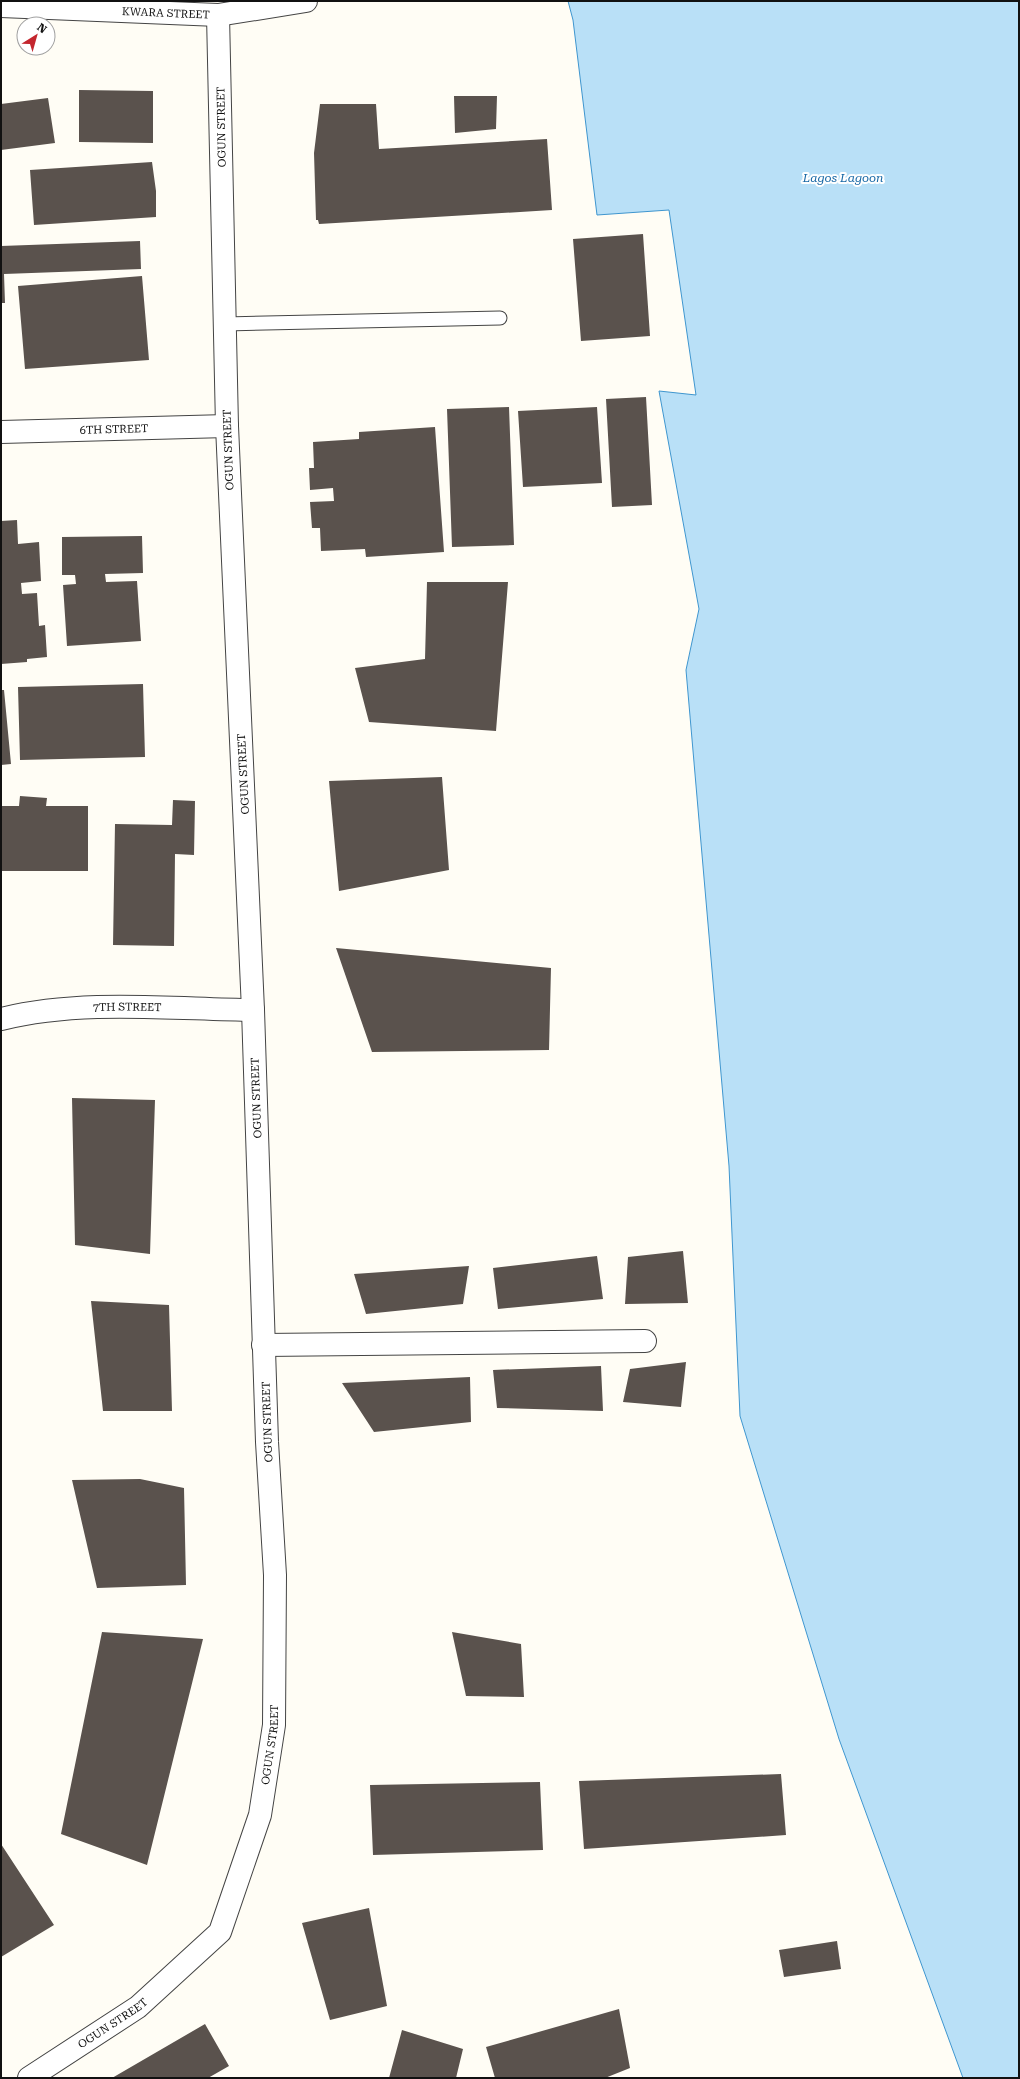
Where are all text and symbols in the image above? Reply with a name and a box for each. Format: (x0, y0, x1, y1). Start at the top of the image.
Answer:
street label: KWARA STREET (122, 5, 210, 22)
north arrow (16, 16, 56, 56)
text: N (34, 21, 49, 36)
street label: OGUN STREET (214, 86, 229, 167)
water label: Lagos Lagoon (802, 171, 883, 185)
street label: OGUN STREET (221, 409, 236, 491)
street label: 6TH STREET (80, 422, 148, 437)
street label: OGUN STREET (235, 733, 252, 815)
street label: 7TH STREET (93, 1001, 162, 1014)
street label: OGUN STREET (249, 1057, 264, 1139)
street label: OGUN STREET (260, 1381, 275, 1463)
street label: OGUN STREET (259, 1704, 281, 1786)
street label: OGUN STREET (76, 1996, 150, 2051)

